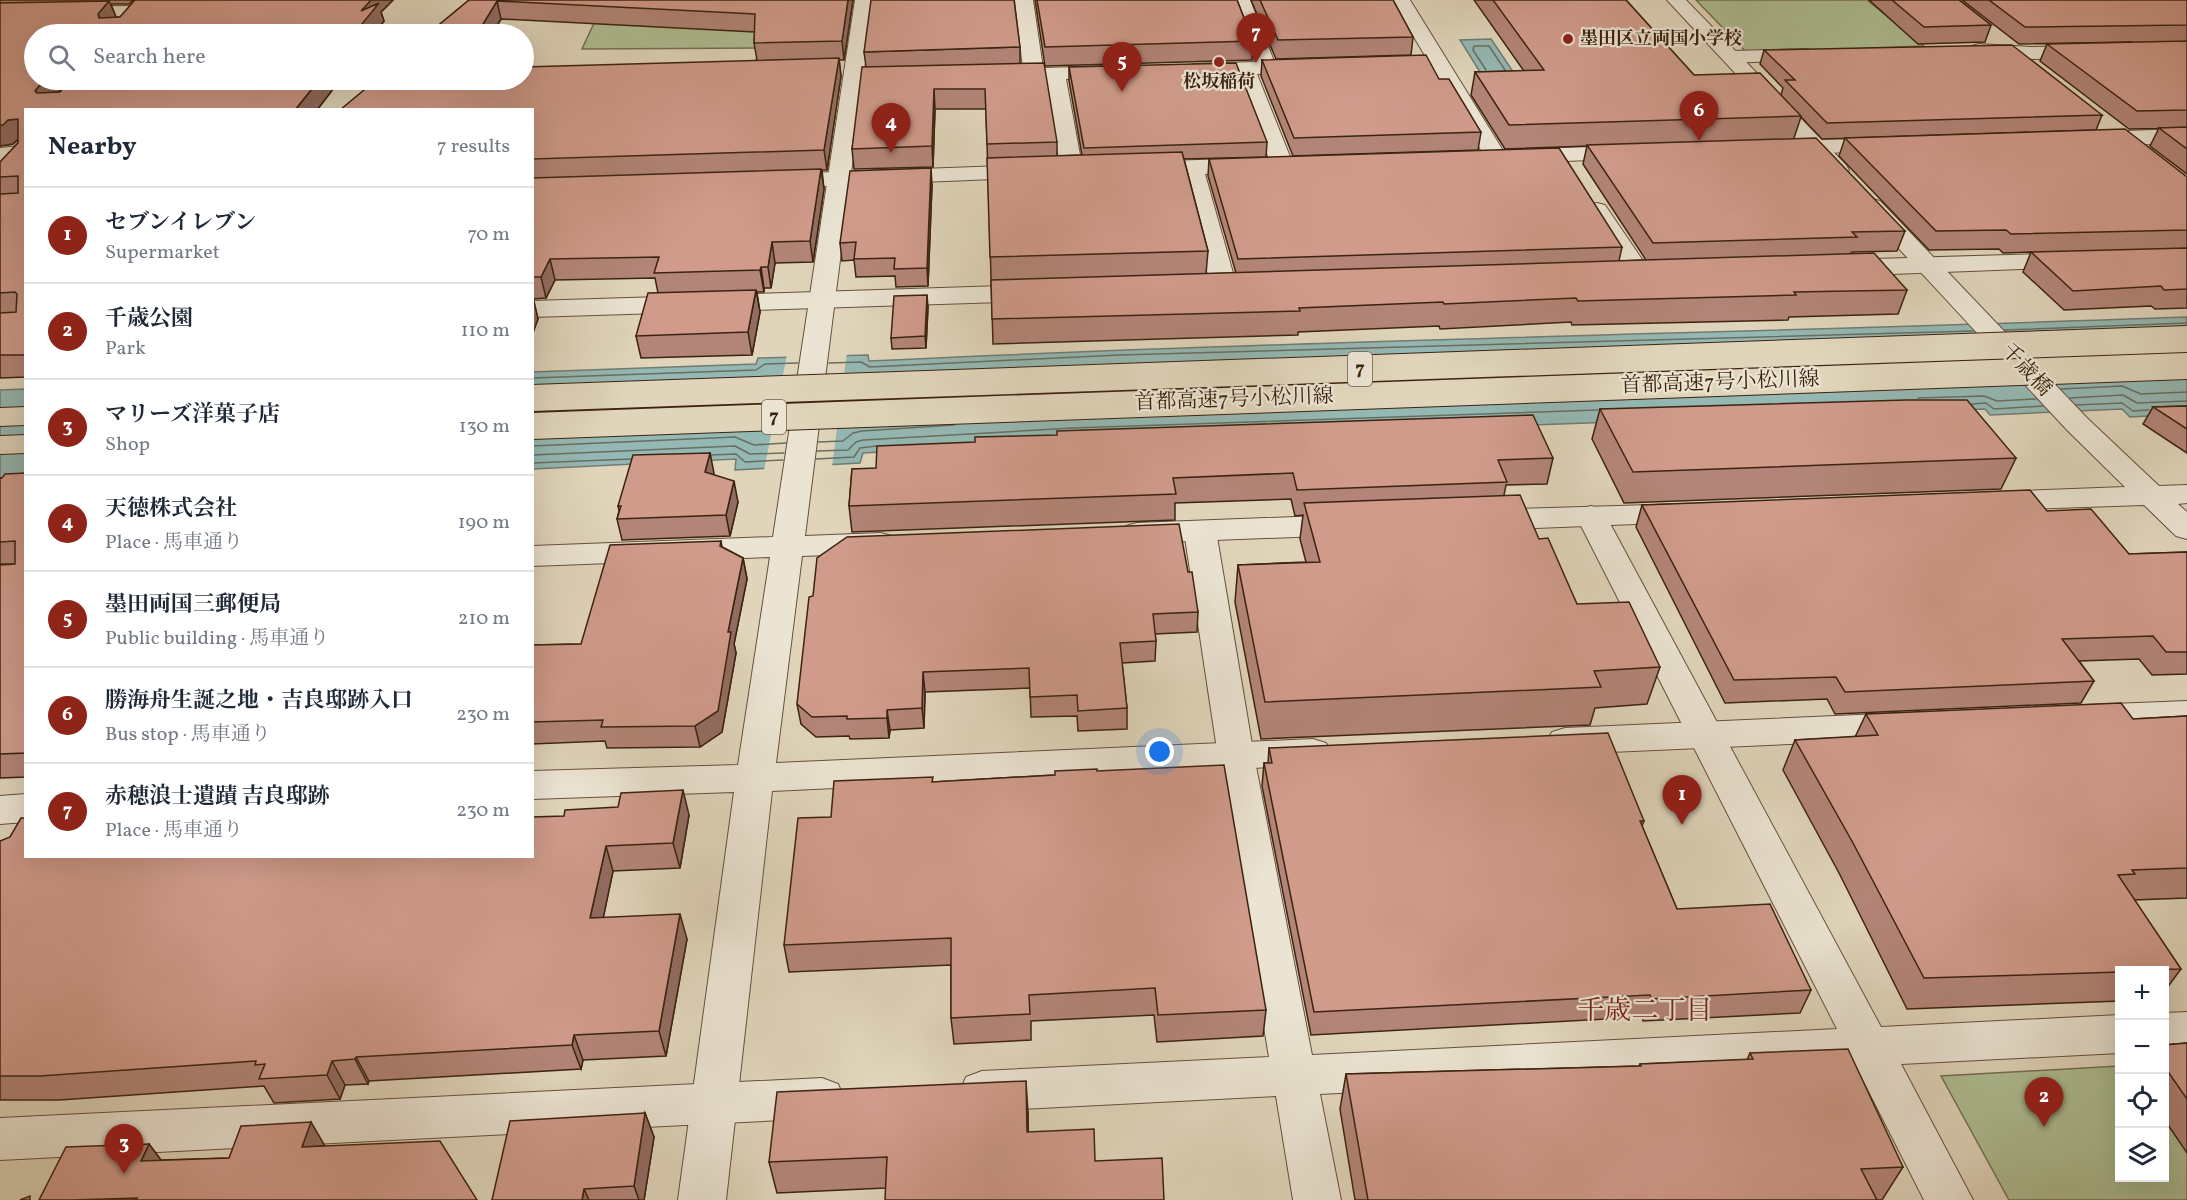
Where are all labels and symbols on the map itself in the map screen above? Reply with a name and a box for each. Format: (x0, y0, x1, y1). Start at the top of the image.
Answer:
pin: 7 (1236, 14, 1276, 63)
place label: 墨田区立両国小学校 (1580, 27, 1742, 52)
marker: 墨田区立両国小学校 (1561, 32, 1575, 46)
pin: 5 (1102, 42, 1142, 92)
marker: 松坂稲荷 (1212, 55, 1226, 69)
place label: 松坂稲荷 (1183, 70, 1255, 95)
pin: 6 (1680, 92, 1718, 141)
pin: 4 (872, 104, 910, 153)
street label: 千歳橋 (1994, 337, 2058, 403)
road number: 7 (1348, 352, 1372, 386)
street label: 首都高速7号小松川線 (1620, 365, 1820, 401)
street label: 首都高速7号小松川線 (1134, 382, 1334, 418)
road number: 7 (762, 400, 786, 434)
your location (1145, 737, 1174, 766)
pin: 1 (1662, 776, 1702, 825)
district label: 千歳二丁目 (1578, 993, 1713, 1031)
pin: 2 (2024, 1078, 2064, 1127)
pin: 3 (104, 1124, 144, 1174)

